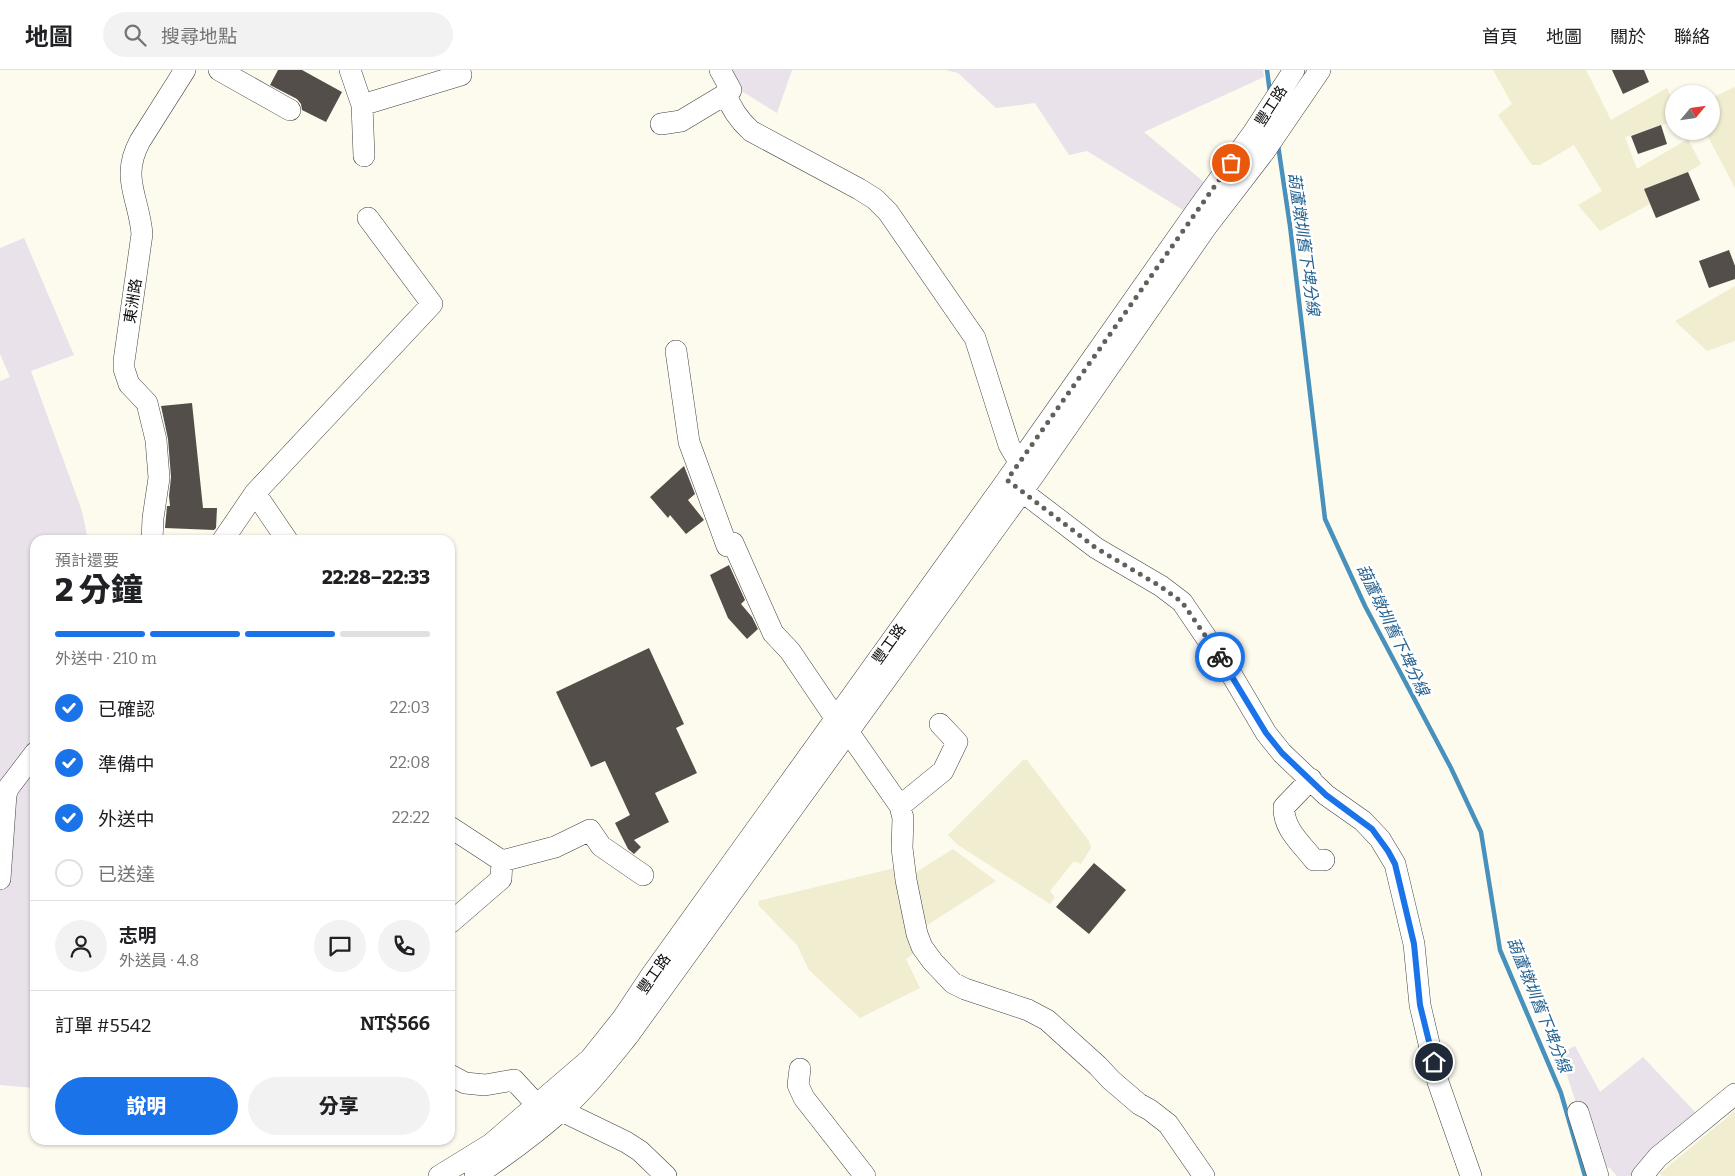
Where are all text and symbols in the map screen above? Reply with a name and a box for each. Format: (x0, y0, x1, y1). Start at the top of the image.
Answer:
search box (103, 12, 453, 57)
icon: search (121, 21, 149, 49)
text: 地圖 (25, 23, 73, 51)
text: 搜尋地點 (161, 25, 237, 48)
text: 首頁 (1482, 26, 1518, 48)
text: 地圖 (1546, 26, 1582, 48)
text: 關於 (1610, 26, 1646, 48)
text: 聯絡 (1674, 26, 1710, 48)
street label: 豐工路 (1251, 82, 1291, 130)
north arrow (1665, 85, 1720, 140)
map controls (1665, 85, 1720, 140)
pin (1210, 142, 1252, 184)
icon: bag (1217, 149, 1245, 177)
water label: 葫蘆墩圳舊下埤分線 (1285, 171, 1324, 319)
street label: 東洲路 (121, 277, 145, 325)
text: 預計還要 (55, 551, 119, 570)
water label: 葫蘆墩圳舊下埤分線 (1353, 561, 1434, 701)
text: 22:28–22:33 (322, 566, 430, 589)
text: 2 分鐘 (55, 571, 143, 609)
street label: 豐工路 (868, 621, 910, 667)
courier (1195, 632, 1245, 682)
icon: bike (1206, 643, 1234, 671)
text: 外送中 · 210 m (55, 649, 157, 668)
icon: check (55, 694, 83, 722)
text: 已確認 (98, 698, 155, 721)
text: 22:03 (390, 698, 430, 717)
icon: check (55, 749, 83, 777)
text: 準備中 (98, 753, 155, 776)
text: 22:08 (389, 753, 430, 772)
icon: check (55, 804, 83, 832)
text: 外送中 (98, 808, 155, 831)
text: 22:22 (392, 808, 430, 827)
text: 已送達 (98, 863, 155, 886)
button: person (55, 920, 107, 972)
button: chat (314, 920, 366, 972)
button: phone (378, 920, 430, 972)
text: 志明 (119, 924, 157, 947)
water label: 葫蘆墩圳舊下埤分線 (1503, 935, 1576, 1077)
street label: 豐工路 (634, 950, 674, 998)
text: 外送員 · 4.8 (119, 951, 199, 970)
text: NT$566 (360, 1012, 430, 1035)
text: 訂單 #5542 (55, 1014, 151, 1037)
pin (1413, 1041, 1455, 1083)
icon: home (1420, 1048, 1448, 1076)
button: 說明 (55, 1077, 238, 1135)
button: 分享 (248, 1077, 430, 1135)

